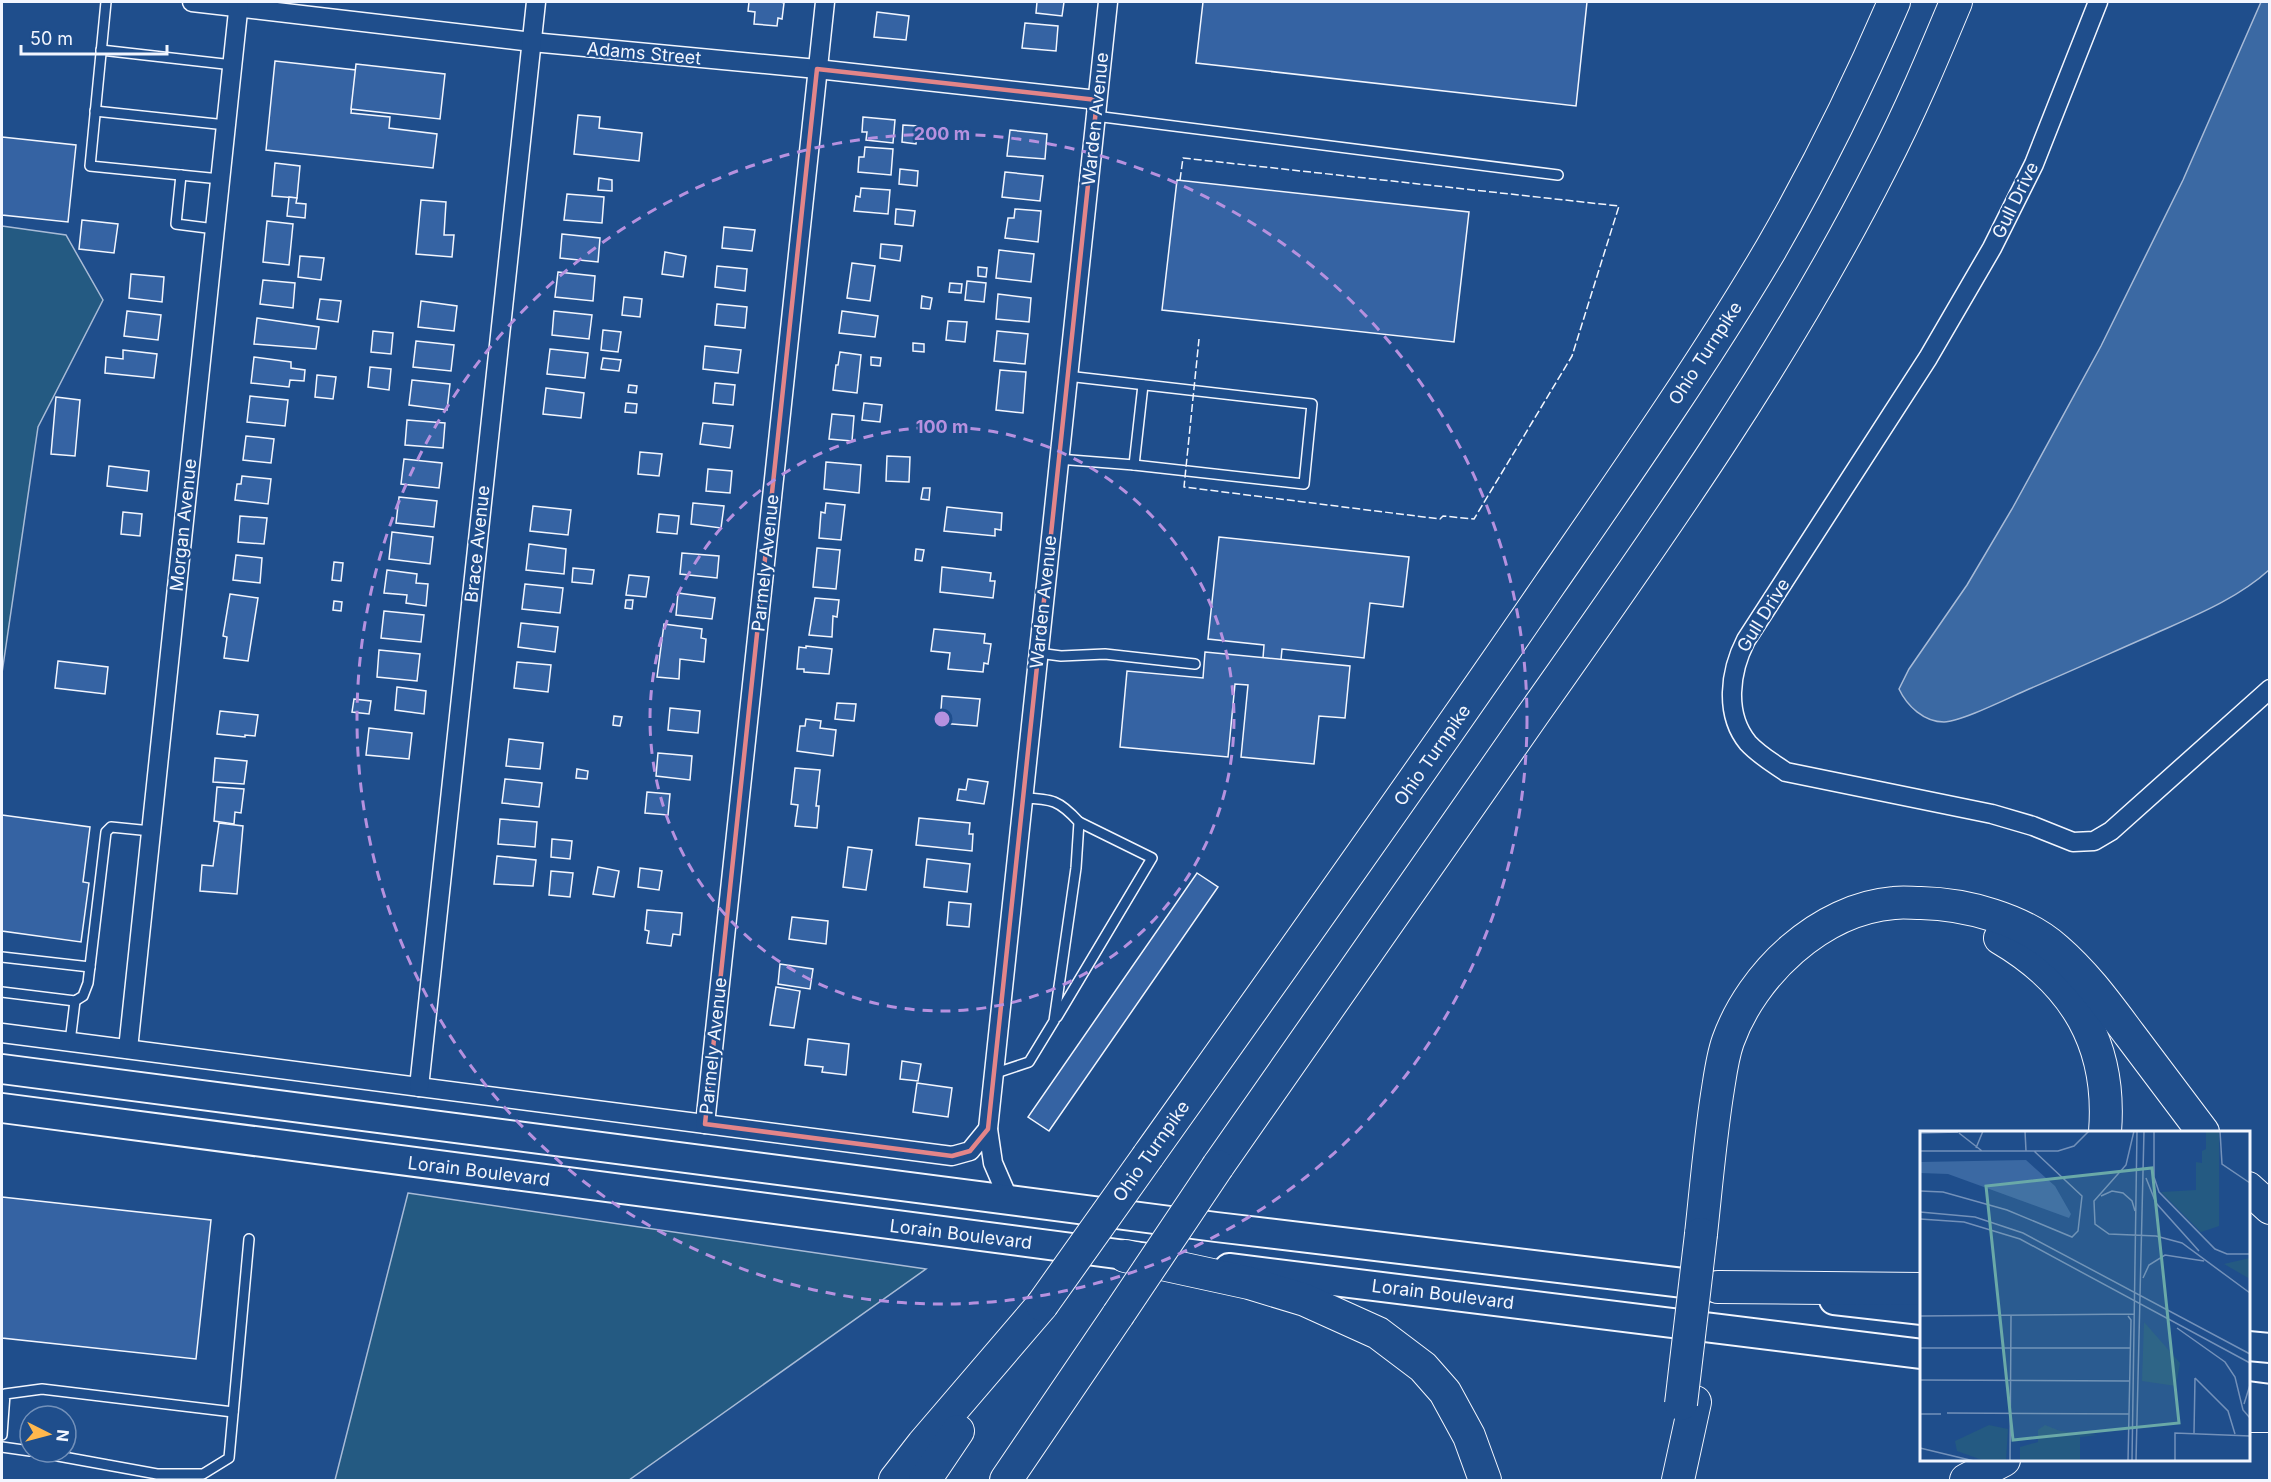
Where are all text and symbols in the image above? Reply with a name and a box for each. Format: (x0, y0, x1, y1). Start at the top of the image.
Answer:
scale bar (21, 18, 166, 56)
text: 50 m (30, 28, 73, 49)
street label: Adams Street (586, 38, 702, 68)
street label: Warden Avenue (1078, 51, 1112, 187)
text: 200 m (914, 123, 970, 144)
street label: Gull Drive (1987, 158, 2043, 242)
street label: Ohio Turnpike (1664, 298, 1746, 408)
text: 100 m (916, 416, 968, 437)
street label: Morgan Avenue (166, 457, 200, 593)
street label: Brace Avenue (460, 484, 494, 604)
street label: Parmely Avenue (747, 493, 783, 633)
street label: Warden Avenue (1026, 534, 1060, 670)
street label: Gull Drive (1732, 574, 1794, 656)
street label: Ohio Turnpike (1389, 700, 1475, 810)
centre of rings (932, 709, 952, 729)
street label: Parmely Avenue (695, 976, 731, 1116)
street label: Ohio Turnpike (1108, 1096, 1194, 1206)
inset map (1920, 1131, 2250, 1461)
street label: Lorain Boulevard (407, 1152, 551, 1190)
street label: Lorain Boulevard (889, 1215, 1033, 1253)
street label: Lorain Boulevard (1371, 1275, 1515, 1313)
north arrow (18, 1404, 78, 1464)
text: N (52, 1428, 74, 1443)

